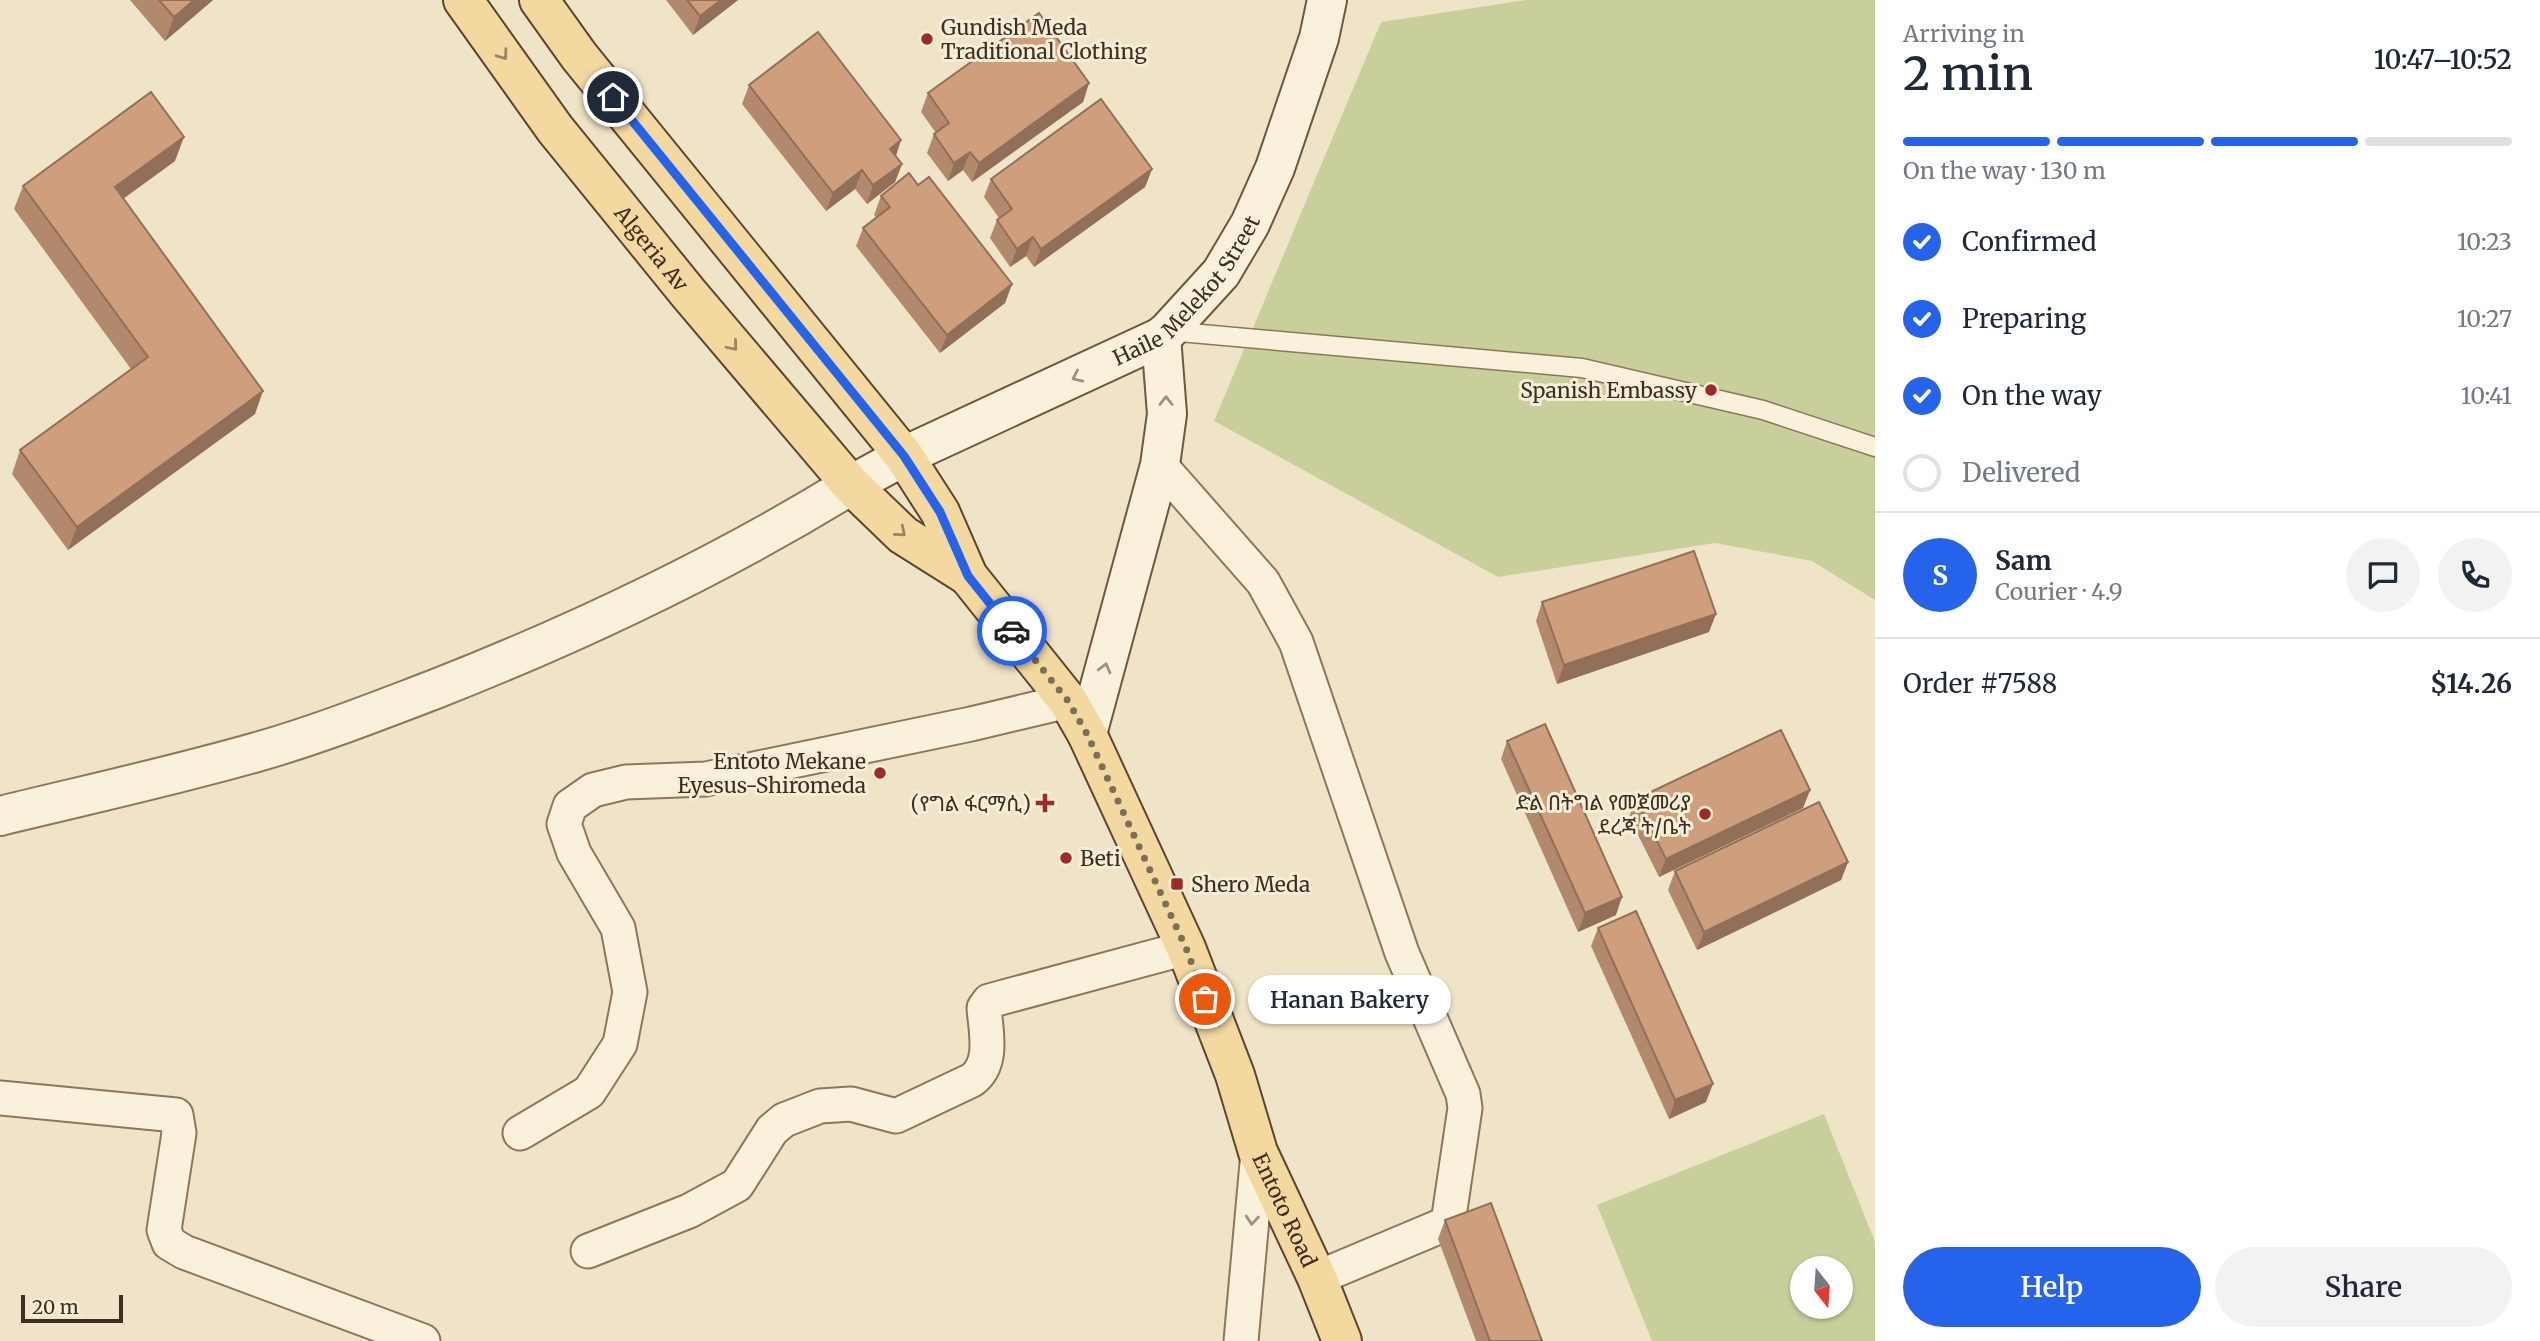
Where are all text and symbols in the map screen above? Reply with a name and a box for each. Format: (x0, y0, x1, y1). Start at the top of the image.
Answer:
place label: Gundish Meda Traditional Clothing (941, 14, 1147, 65)
text: Arriving in (1903, 19, 2025, 48)
marker: Gundish Meda Traditional Clothing (919, 31, 935, 47)
text: 10:47–10:52 (2374, 43, 2512, 76)
text: 2 min (1903, 45, 2033, 103)
one-way arrow (494, 47, 507, 60)
pin (583, 67, 643, 127)
icon: home (594, 78, 632, 116)
text: On the way · 130 m (1903, 156, 2106, 185)
street label: Algeria Av (608, 199, 695, 297)
street label: Haile Melekot Street (1108, 211, 1266, 371)
icon: check (1903, 223, 1941, 261)
text: Confirmed (1962, 225, 2097, 258)
text: 10:23 (2457, 227, 2512, 256)
icon: check (1903, 300, 1941, 338)
text: Preparing (1962, 302, 2086, 335)
text: 10:27 (2457, 304, 2512, 333)
one-way arrow (725, 338, 737, 351)
one-way arrow (1072, 369, 1084, 383)
place label: Spanish Embassy (1520, 377, 1698, 404)
icon: check (1903, 377, 1941, 415)
text: On the way (1962, 379, 2102, 412)
text: 10:41 (2461, 381, 2512, 410)
marker: Spanish Embassy (1703, 382, 1719, 398)
one-way arrow (1159, 396, 1174, 407)
text: Delivered (1962, 456, 2081, 489)
one-way arrow (892, 524, 905, 536)
button: chat (2346, 538, 2420, 612)
button: phone (2438, 538, 2512, 612)
text: Sam (1995, 544, 2052, 577)
text: S (1932, 559, 1948, 592)
text: Courier · 4.9 (1995, 577, 2123, 606)
courier (977, 596, 1047, 666)
icon: car (993, 612, 1031, 650)
one-way arrow (1097, 662, 1111, 674)
text: Order #7588 (1903, 667, 2057, 700)
text: $14.26 (2430, 667, 2512, 700)
place label: Entoto Mekane Eyesus-Shiromeda (678, 748, 866, 799)
marker: Entoto Mekane Eyesus-Shiromeda (872, 765, 888, 781)
place label: ድል በትግል የመጀመሪያ ደረጃ ት/ቤት (1516, 789, 1691, 840)
place label: (የግል ፋርማሲ) (910, 790, 1031, 817)
marker: (የግል ፋርማሲ) (1037, 795, 1053, 811)
marker: ድል በትግል የመጀመሪያ ደረጃ ት/ቤት (1697, 806, 1713, 822)
place label: Beti (1080, 845, 1121, 872)
marker: Beti (1058, 850, 1074, 866)
place label: Shero Meda (1191, 871, 1310, 898)
marker: Shero Meda (1169, 876, 1185, 892)
pin (1175, 969, 1235, 1029)
callout: Hanan Bakery (1247, 974, 1450, 1024)
icon: bag (1186, 980, 1224, 1018)
text: Hanan Bakery (1270, 985, 1429, 1014)
street label: Entoto Road (1247, 1148, 1324, 1272)
one-way arrow (1245, 1215, 1260, 1226)
button: Help (1903, 1247, 2201, 1327)
button: Share (2215, 1247, 2512, 1327)
north arrow (1790, 1256, 1853, 1320)
map controls (1790, 1256, 1853, 1319)
scale bar (21, 1292, 122, 1324)
text: 20 m (32, 1295, 79, 1319)

